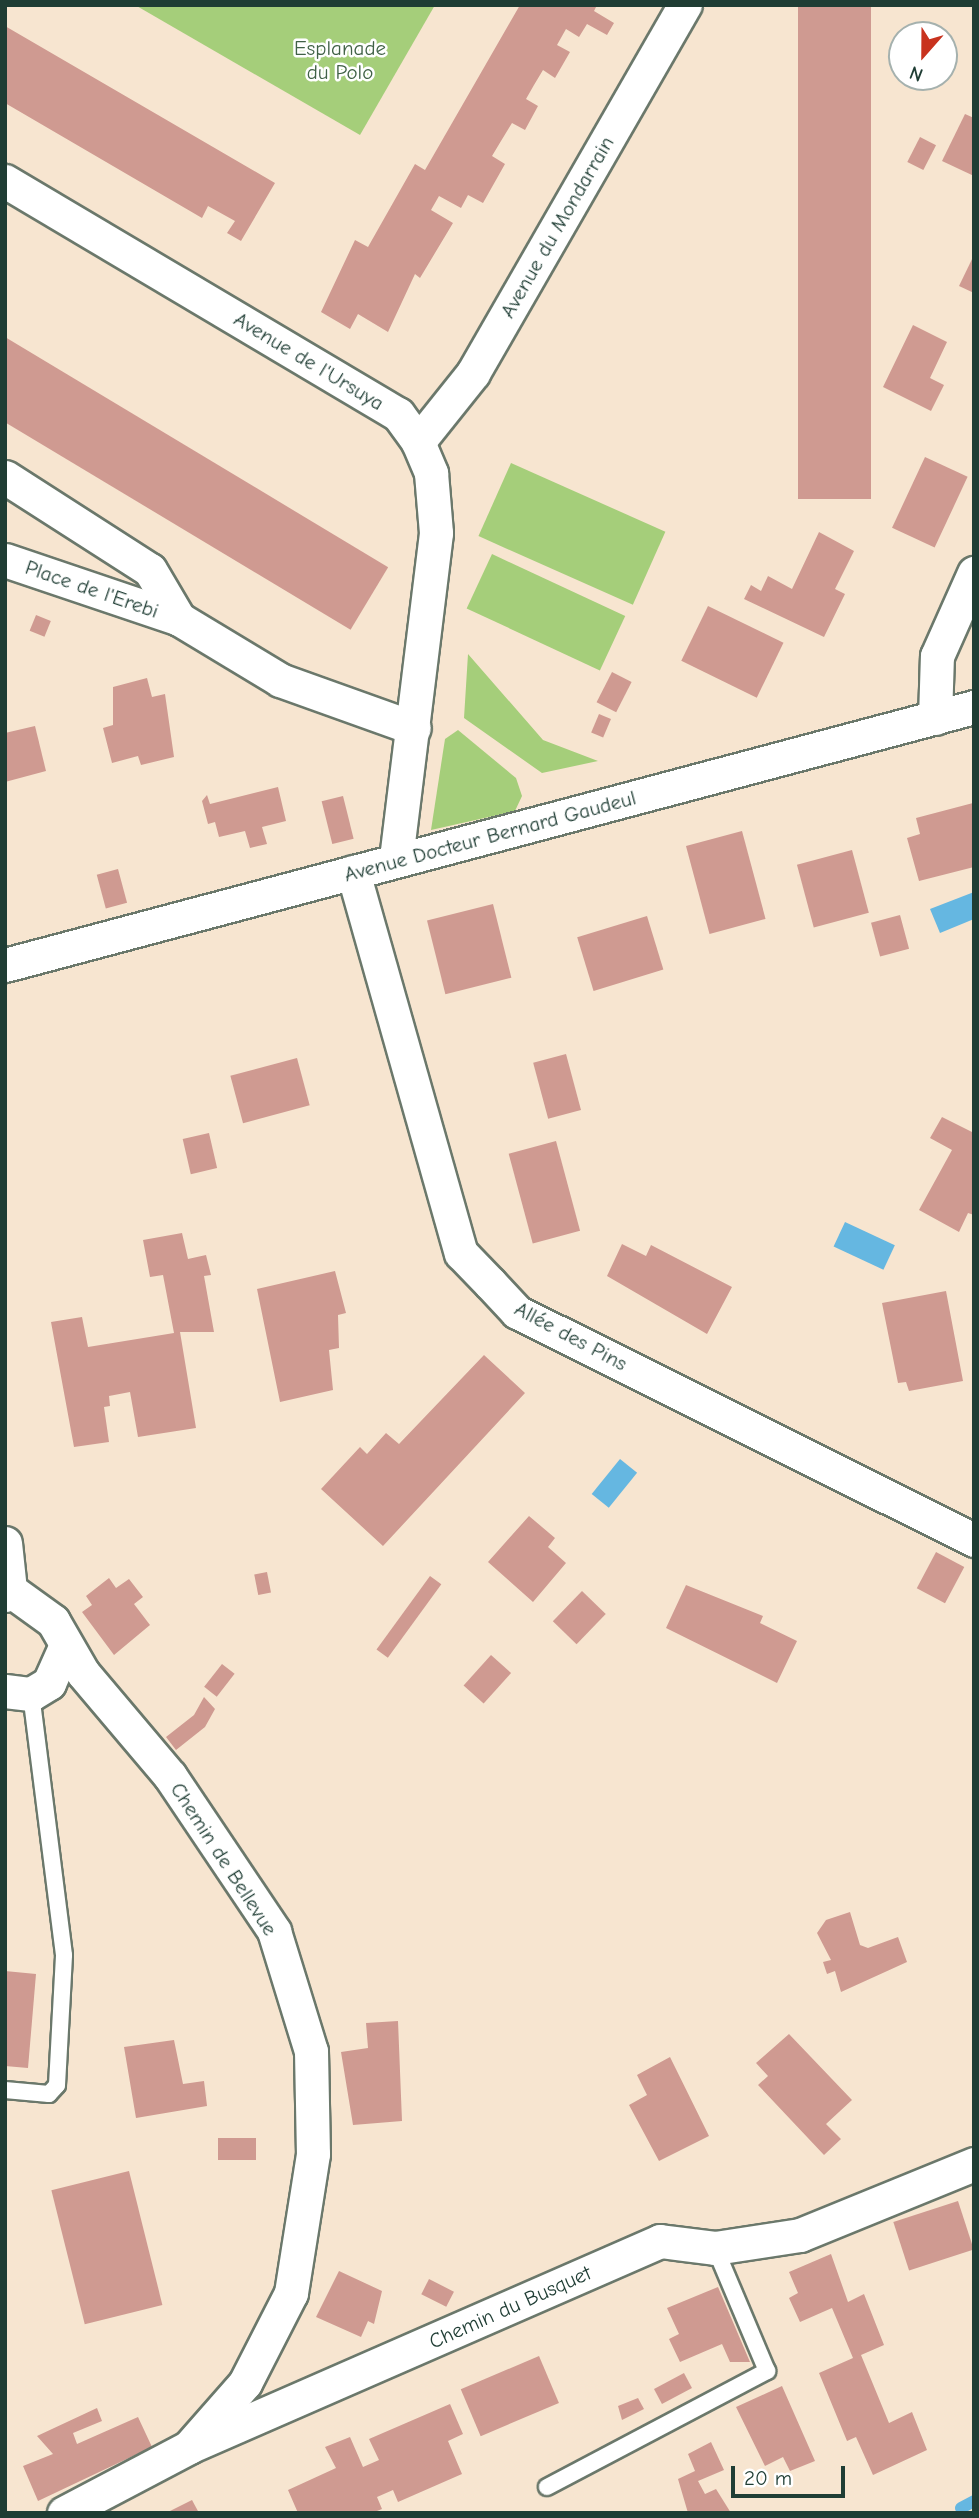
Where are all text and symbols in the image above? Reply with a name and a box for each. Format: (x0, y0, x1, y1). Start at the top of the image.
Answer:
north arrow (888, 21, 958, 91)
park label: Esplanade du Polo (294, 35, 386, 85)
text: N (906, 61, 926, 86)
street label: Avenue du Mondarrain (495, 132, 619, 322)
street label: Avenue de l'Ursuya (229, 306, 389, 416)
street label: Place de l'Erebi (22, 554, 162, 624)
street label: Avenue Docteur Bernard Gaudeul (341, 785, 639, 887)
street label: Allée des Pins (510, 1296, 632, 1376)
street label: Chemin de Bellevue (165, 1778, 283, 1940)
street label: Chemin du Busquet (425, 2260, 595, 2354)
scale bar (734, 2452, 848, 2496)
text: 20 m (744, 2466, 792, 2490)

